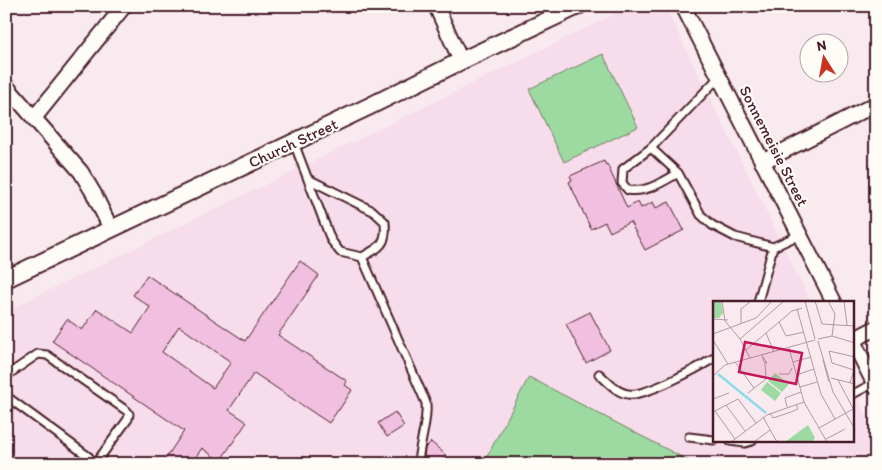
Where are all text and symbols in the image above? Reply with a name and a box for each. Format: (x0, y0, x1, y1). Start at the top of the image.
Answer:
north arrow (800, 32, 850, 82)
text: N (815, 36, 828, 55)
street label: Sonnemeisie Street (735, 83, 813, 209)
street label: Church Street (245, 114, 341, 172)
inset map (713, 301, 854, 442)

